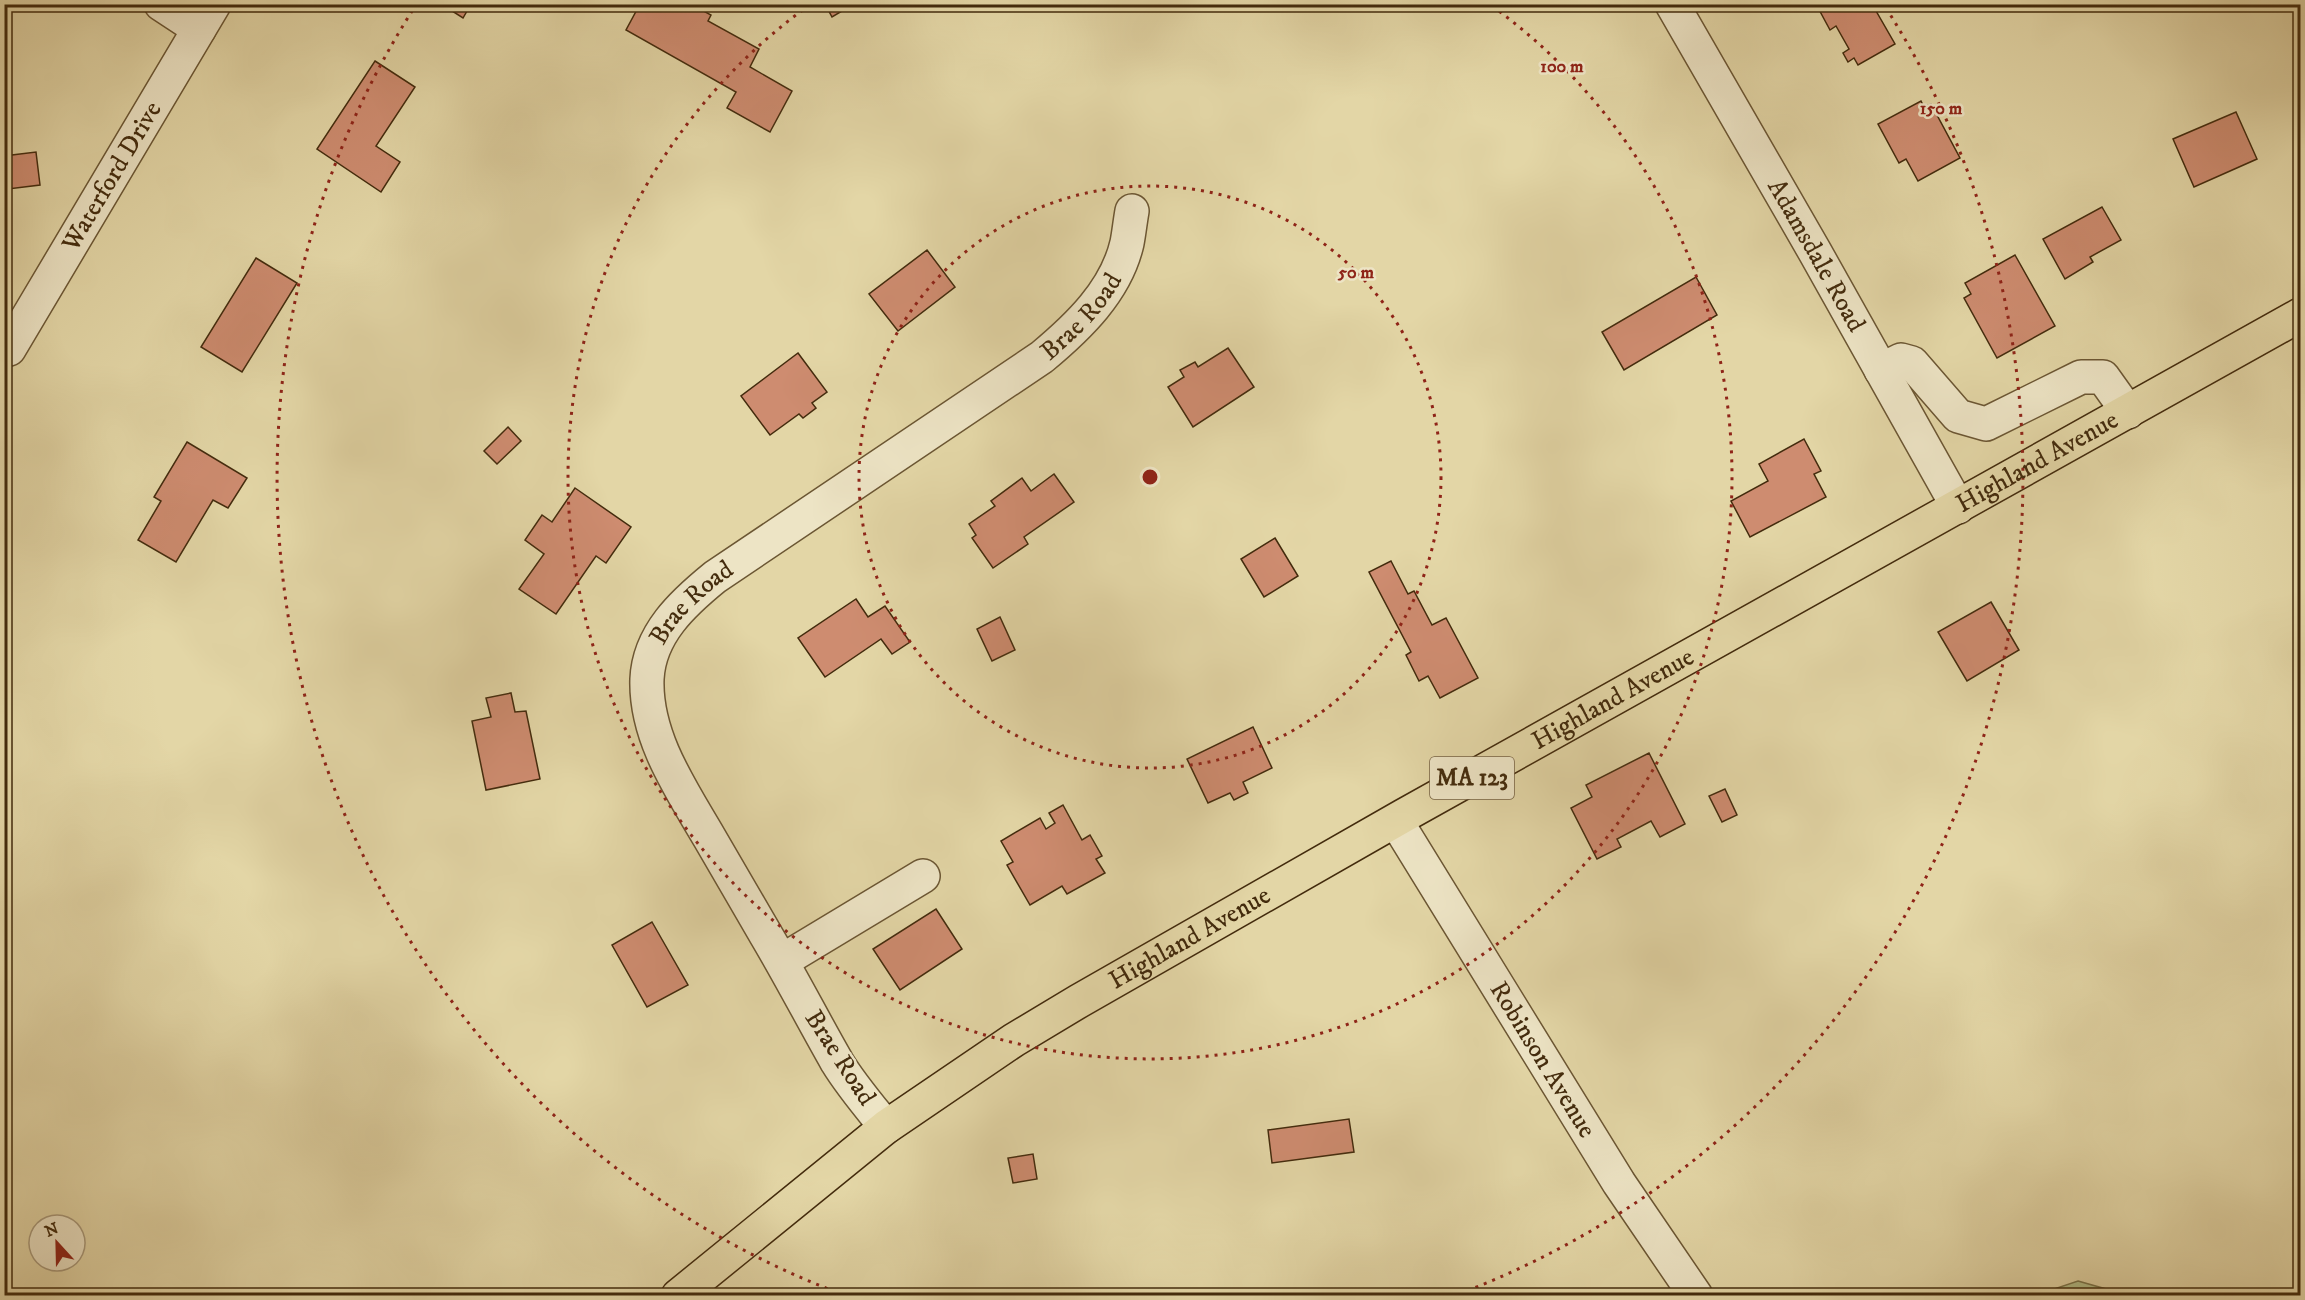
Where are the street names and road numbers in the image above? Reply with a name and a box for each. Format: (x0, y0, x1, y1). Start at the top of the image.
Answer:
street label: Waterford Drive (54, 95, 169, 258)
street label: Adamsdale Road (1760, 173, 1873, 338)
street label: Brae Road (1034, 267, 1129, 368)
street label: Highland Avenue (1950, 403, 2124, 520)
street label: Brae Road (642, 553, 740, 651)
street label: Highland Avenue (1526, 640, 1700, 757)
road number: MA 123 (1430, 757, 1514, 799)
street label: Highland Avenue (1103, 879, 1276, 997)
street label: Robinson Avenue (1482, 975, 1604, 1144)
street label: Brae Road (797, 1004, 883, 1112)

